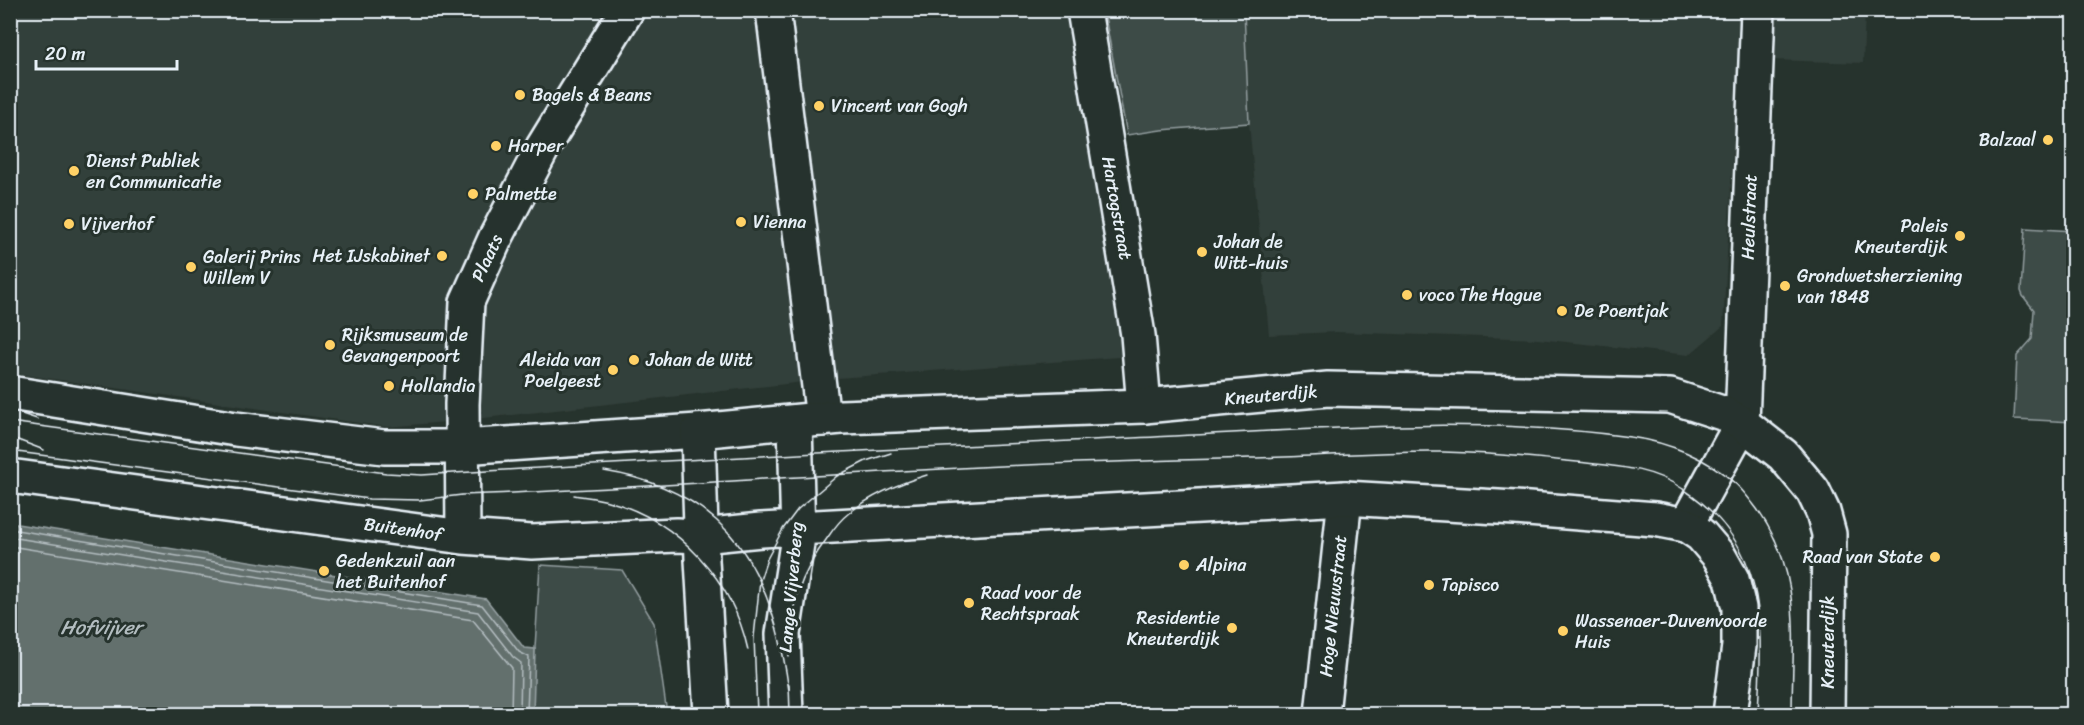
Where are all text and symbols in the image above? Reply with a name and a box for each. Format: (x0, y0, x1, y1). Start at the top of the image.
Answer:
scale bar (36, 33, 177, 71)
text: 20 m (45, 38, 85, 70)
place label: Bagels & Beans (532, 79, 652, 111)
marker: Bagels & Beans (513, 88, 527, 102)
place label: Vincent van Gogh (831, 90, 968, 122)
marker: Vincent van Gogh (812, 99, 826, 113)
place label: Balzaal (1979, 124, 2037, 156)
place label: Harper (508, 130, 565, 162)
marker: Balzaal (2041, 133, 2055, 147)
marker: Harper (489, 139, 503, 153)
place label: Dienst Publiek en Communicatie (86, 145, 221, 198)
street label: Hartogstraat (1092, 154, 1142, 262)
marker: Dienst Publiek en Communicatie (67, 164, 81, 178)
street label: Heulstraat (1732, 174, 1766, 260)
place label: Palmette (485, 178, 557, 210)
marker: Palmette (466, 187, 480, 201)
place label: Vienna (753, 206, 806, 238)
place label: Vijverhof (81, 208, 156, 240)
place label: Paleis Kneuterdijk (1855, 210, 1949, 263)
marker: Vienna (734, 215, 748, 229)
marker: Vijverhof (62, 217, 76, 231)
place label: Johan de Witt-huis (1213, 226, 1289, 279)
street label: Plaats (462, 228, 512, 287)
marker: Paleis Kneuterdijk (1953, 229, 1967, 243)
place label: Het IJskabinet (313, 240, 431, 272)
place label: Galerij Prins Willem V (203, 241, 301, 294)
marker: Johan de Witt-huis (1195, 245, 1209, 259)
marker: Het IJskabinet (435, 249, 449, 263)
marker: Galerij Prins Willem V (184, 260, 198, 274)
place label: Grondwetsherziening van 1848 (1797, 260, 1963, 313)
place label: voco The Hague (1419, 279, 1542, 311)
marker: Grondwetsherziening van 1848 (1778, 279, 1792, 293)
marker: voco The Hague (1400, 288, 1414, 302)
place label: De Poentjak (1574, 295, 1669, 327)
marker: De Poentjak (1555, 304, 1569, 318)
place label: Rijksmuseum de Gevangenpoort (342, 319, 468, 372)
marker: Rijksmuseum de Gevangenpoort (323, 338, 337, 352)
place label: Aleida van Poelgeest (519, 344, 601, 397)
place label: Johan de Witt (645, 344, 753, 376)
marker: Johan de Witt (627, 353, 641, 367)
marker: Aleida van Poelgeest (606, 363, 620, 377)
place label: Hollandia (401, 370, 475, 402)
street label: Kneuterdijk (1223, 375, 1319, 415)
marker: Hollandia (382, 379, 396, 393)
street label: Buitenhof (362, 508, 447, 551)
street label: Lange Vijverberg (769, 520, 813, 654)
street label: Hoge Nieuwstraat (1310, 533, 1356, 679)
place label: Raad van State (1803, 541, 1923, 573)
place label: Gedenkzuil aan het Buitenhof (335, 545, 456, 598)
place label: Alpina (1195, 549, 1247, 581)
marker: Raad van State (1928, 550, 1942, 564)
marker: Alpina (1177, 558, 1191, 572)
marker: Gedenkzuil aan het Buitenhof (317, 564, 331, 578)
place label: Tapisco (1441, 569, 1499, 601)
place label: Raad voor de Rechtspraak (981, 577, 1081, 630)
marker: Tapisco (1422, 578, 1436, 592)
street label: Kneuterdijk (1812, 595, 1844, 689)
marker: Raad voor de Rechtspraak (962, 596, 976, 610)
place label: Residentie Kneuterdijk (1127, 602, 1220, 655)
place label: Wassenaer-Duvenvoorde Huis (1575, 605, 1767, 658)
water label: Hofvijver (61, 610, 145, 645)
marker: Residentie Kneuterdijk (1225, 621, 1239, 635)
marker: Wassenaer-Duvenvoorde Huis (1556, 624, 1570, 638)

